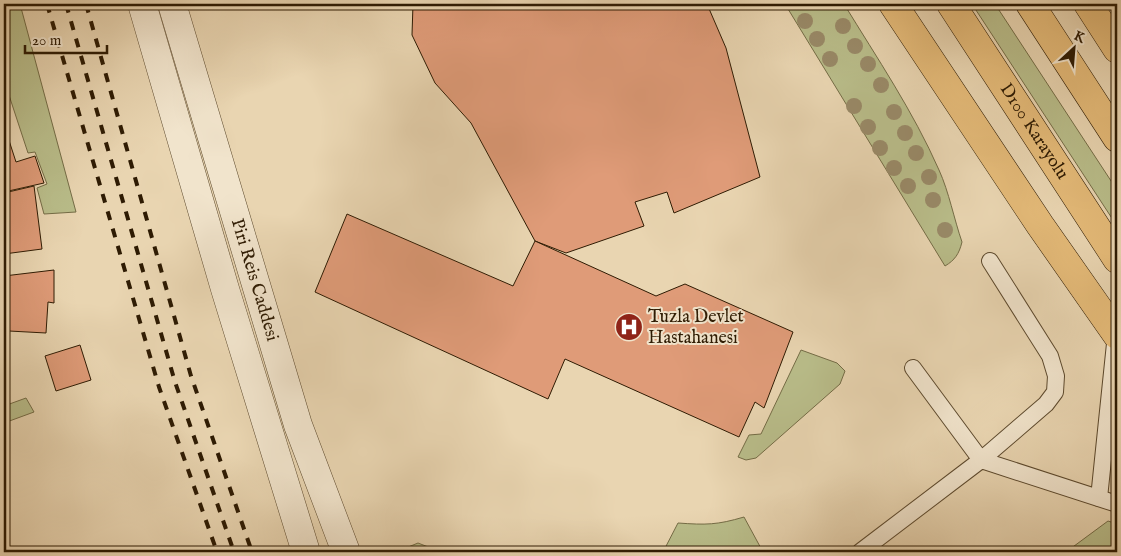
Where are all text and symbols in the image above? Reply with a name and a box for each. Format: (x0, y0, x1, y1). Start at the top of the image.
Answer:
scale bar (25, 22, 108, 54)
north arrow (1048, 22, 1098, 72)
text: K (1071, 27, 1089, 48)
text: 20 m (32, 31, 62, 50)
street label: D100 Karayolu (994, 79, 1074, 184)
street label: Piri Reis Caddesi (225, 216, 284, 344)
place label: Tuzla Devlet Hastahanesi (648, 306, 744, 350)
hospital icon: Tuzla Devlet Hastahanesi (614, 312, 644, 342)

